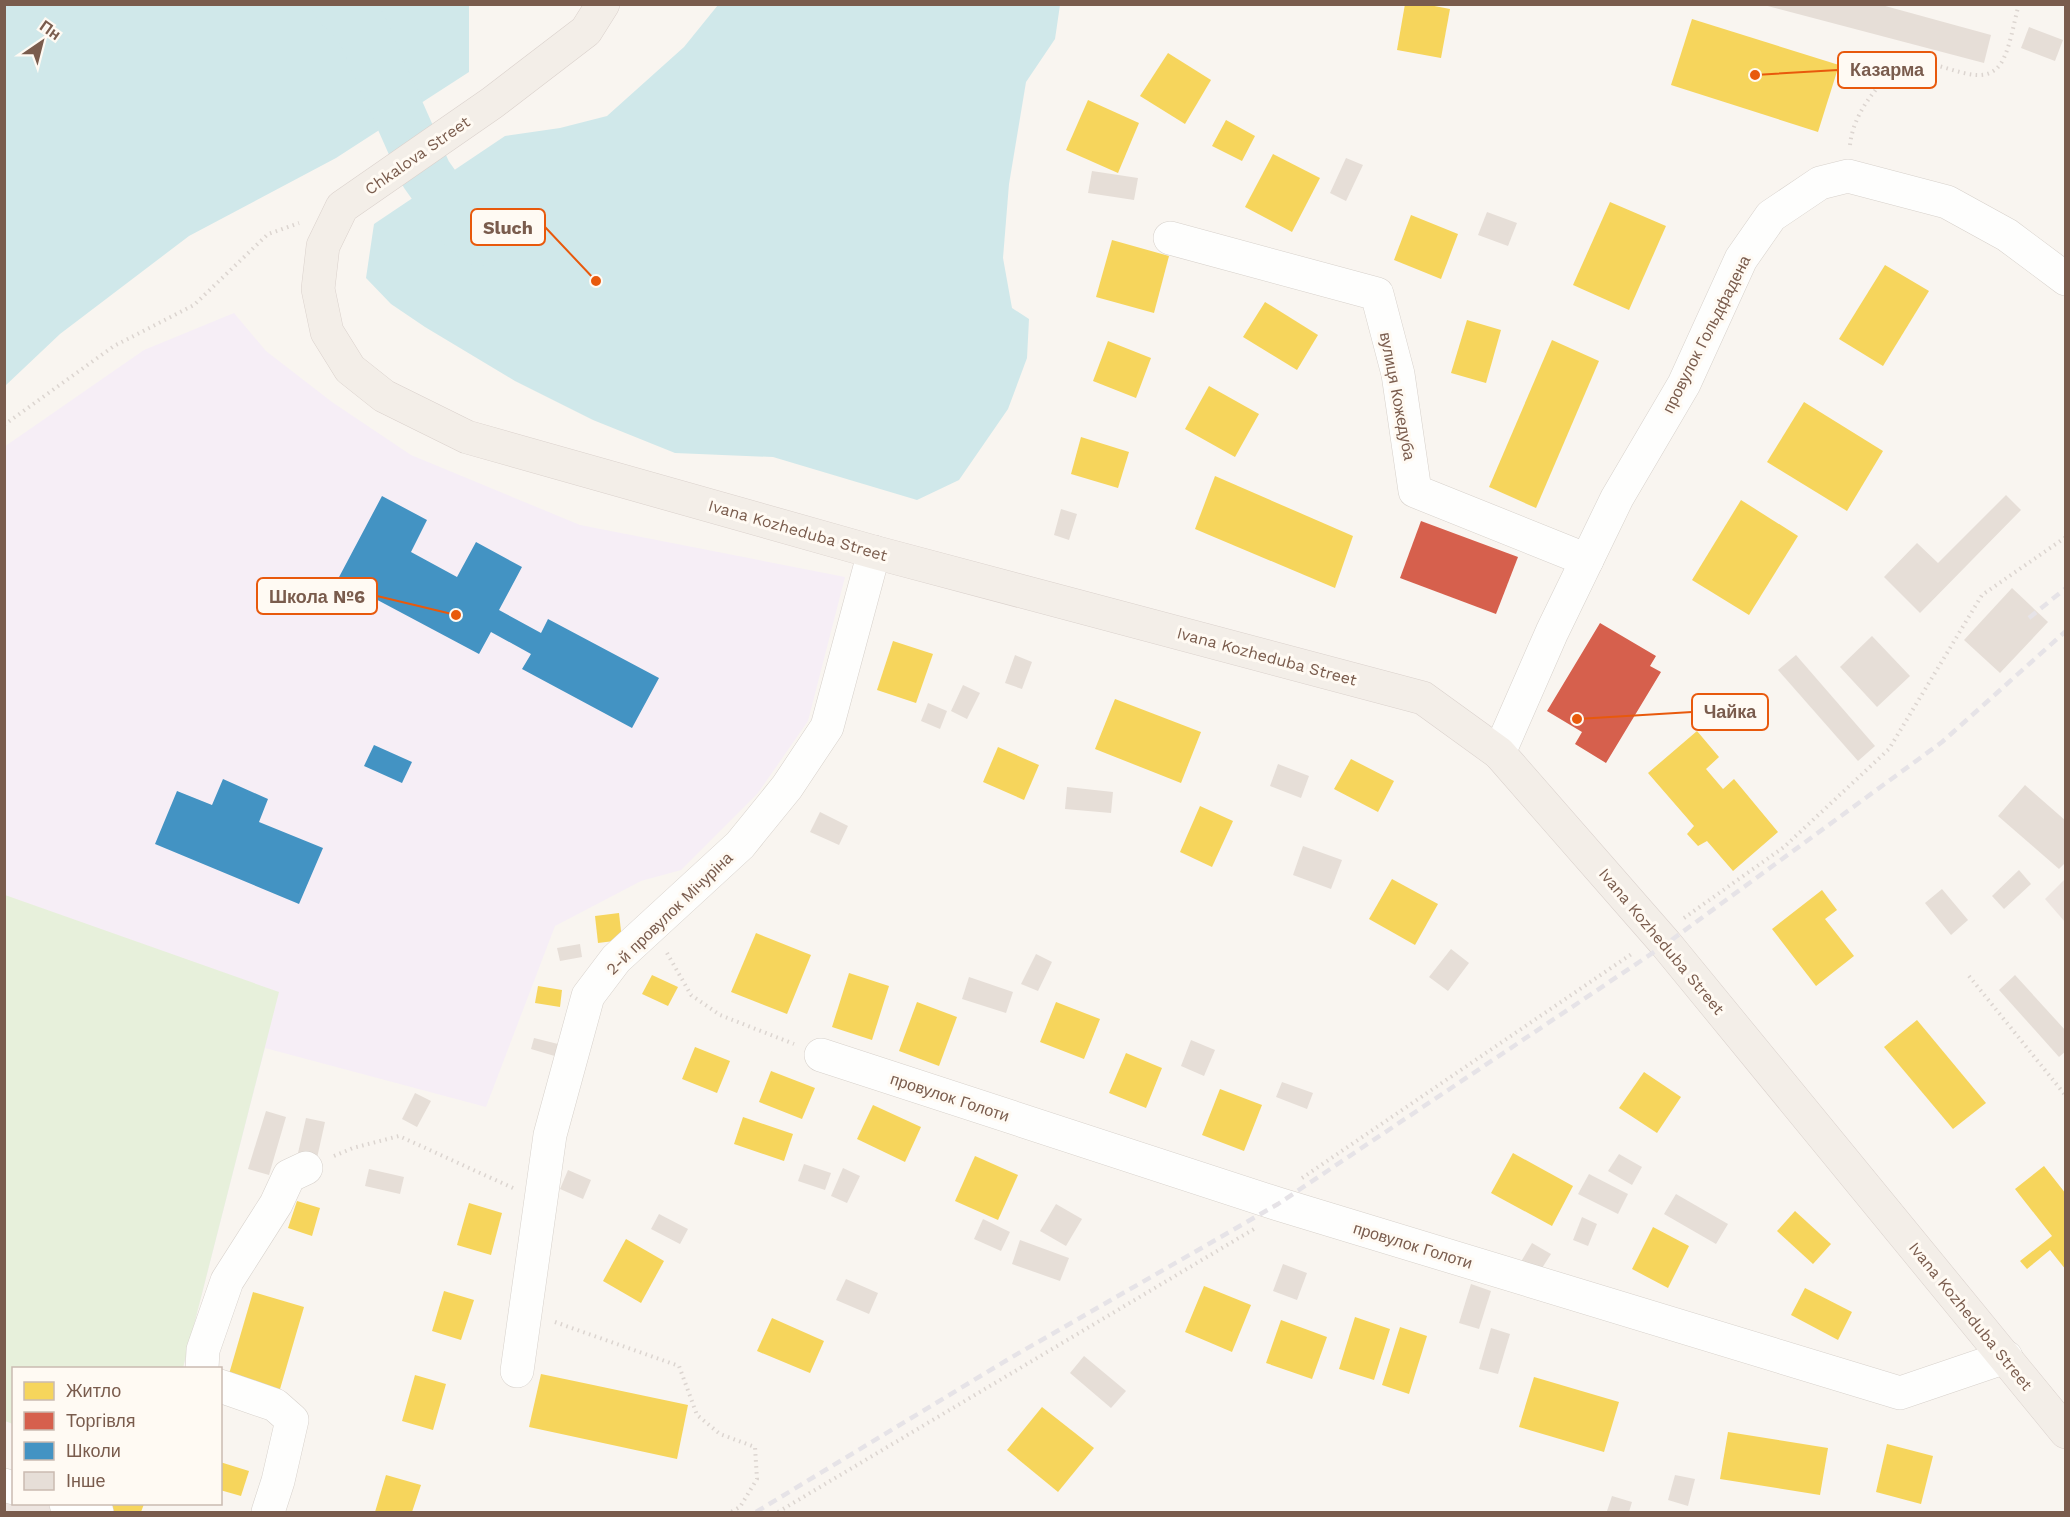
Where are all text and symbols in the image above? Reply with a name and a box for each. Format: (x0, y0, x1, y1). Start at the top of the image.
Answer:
north arrow (12, 12, 72, 72)
text: Пн (36, 16, 64, 44)
callout: Казарма (1838, 52, 1936, 88)
text: Казарма (1850, 59, 1925, 80)
street label: Chkalova Street (361, 112, 474, 199)
callout: Sluch (471, 209, 545, 245)
text: Sluch (483, 217, 533, 238)
street label: провулок Гольдфадена (1658, 252, 1755, 416)
street label: вулиця Кожедуба (1376, 331, 1419, 462)
street label: Ivana Kozheduba Street (706, 496, 890, 565)
callout: Школа №6 (257, 578, 377, 614)
text: Школа №6 (269, 586, 365, 607)
street label: Ivana Kozheduba Street (1175, 623, 1359, 690)
callout: Чайка (1692, 694, 1768, 730)
text: Чайка (1704, 701, 1757, 722)
street label: 2-й провулок Мічуріна (602, 848, 736, 979)
street label: Ivana Kozheduba Street (1595, 864, 1729, 1019)
street label: провулок Голоти (888, 1069, 1012, 1126)
street label: провулок Голоти (1351, 1218, 1475, 1273)
street label: Ivana Kozheduba Street (1905, 1238, 2036, 1394)
legend (12, 1367, 222, 1505)
text: Житло (66, 1380, 121, 1401)
text: Торгівля (66, 1410, 136, 1431)
text: Школи (66, 1440, 121, 1461)
text: Інше (66, 1470, 105, 1491)

